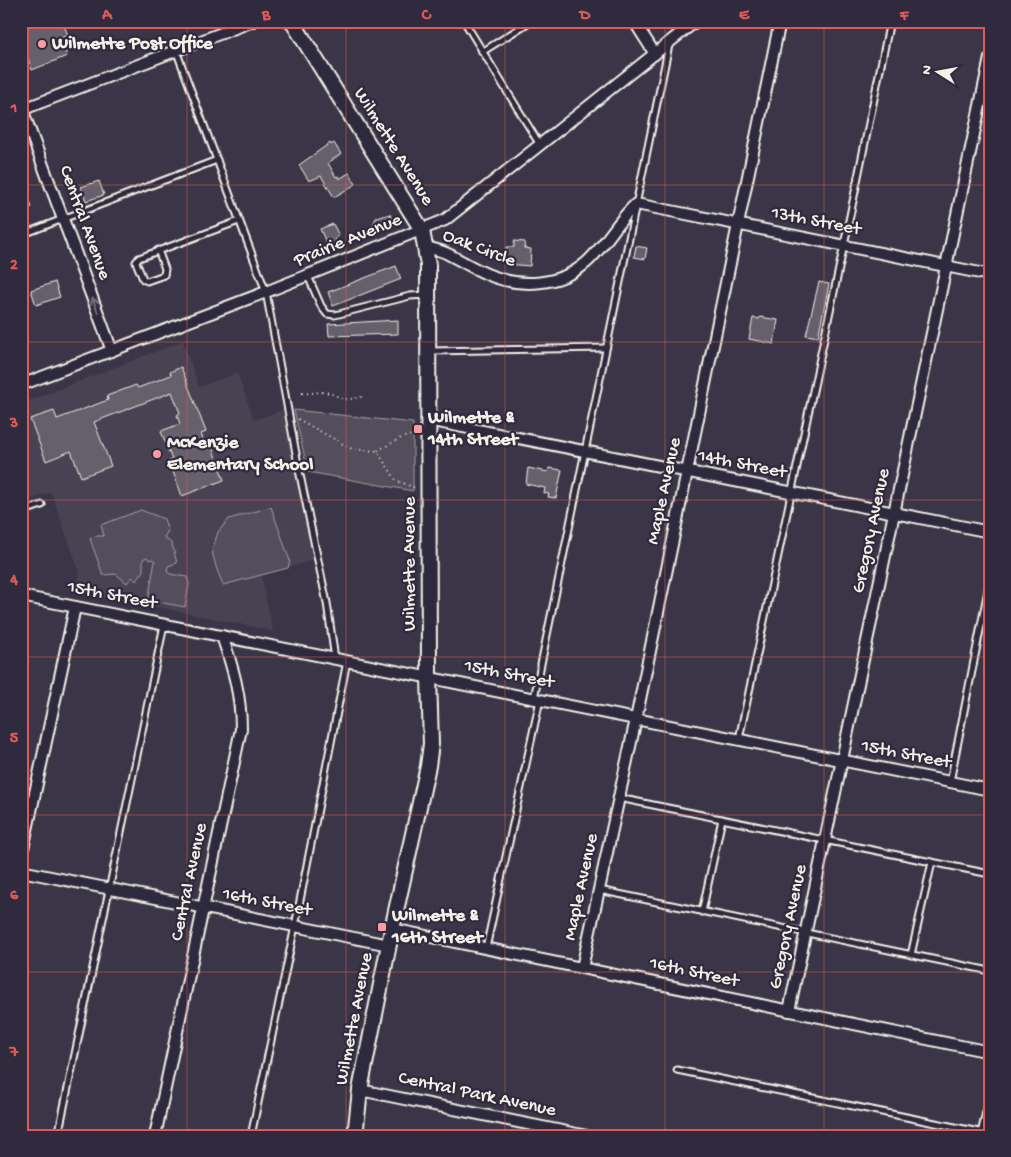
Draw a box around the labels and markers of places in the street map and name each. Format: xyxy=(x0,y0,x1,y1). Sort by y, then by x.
place label: Wilmette Post Office xyxy=(51,33,214,56)
marker: Wilmette Post Office xyxy=(36,38,48,50)
place label: Wilmette & 14th Street xyxy=(427,407,520,452)
marker: Wilmette & 14th Street xyxy=(412,423,424,435)
place label: McKenzie Elementary School xyxy=(167,432,313,477)
marker: McKenzie Elementary School xyxy=(151,448,163,460)
place label: Wilmette & 16th Street xyxy=(391,905,485,950)
marker: Wilmette & 16th Street xyxy=(376,921,388,933)

